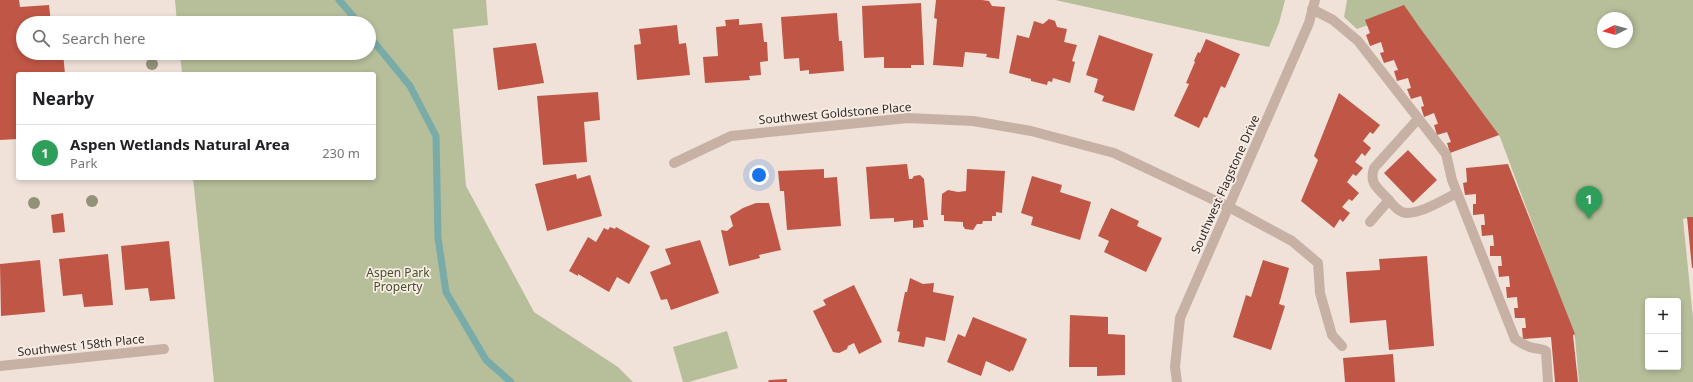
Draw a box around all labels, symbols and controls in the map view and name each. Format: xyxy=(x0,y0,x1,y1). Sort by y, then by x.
north arrow xyxy=(1597,12,1633,48)
search box xyxy=(16,16,376,60)
icon: search xyxy=(30,27,52,49)
text: Search here xyxy=(62,28,145,48)
text: Nearby xyxy=(32,87,94,110)
street label: Southwest Goldstone Place xyxy=(758,98,912,128)
street label: Southwest Flagstone Drive xyxy=(1187,112,1263,256)
text: Aspen Wetlands Natural Area xyxy=(70,134,290,154)
text: 1 xyxy=(41,144,49,162)
text: 230 m xyxy=(322,144,360,162)
text: Park xyxy=(70,154,97,172)
your location xyxy=(749,165,769,185)
pin: 1 xyxy=(1576,186,1602,219)
park label: Aspen Park Property xyxy=(366,264,430,295)
map controls xyxy=(1645,298,1681,370)
button: + xyxy=(1645,298,1681,334)
street label: Southwest 158th Place xyxy=(17,330,146,360)
button: − xyxy=(1645,334,1681,370)

